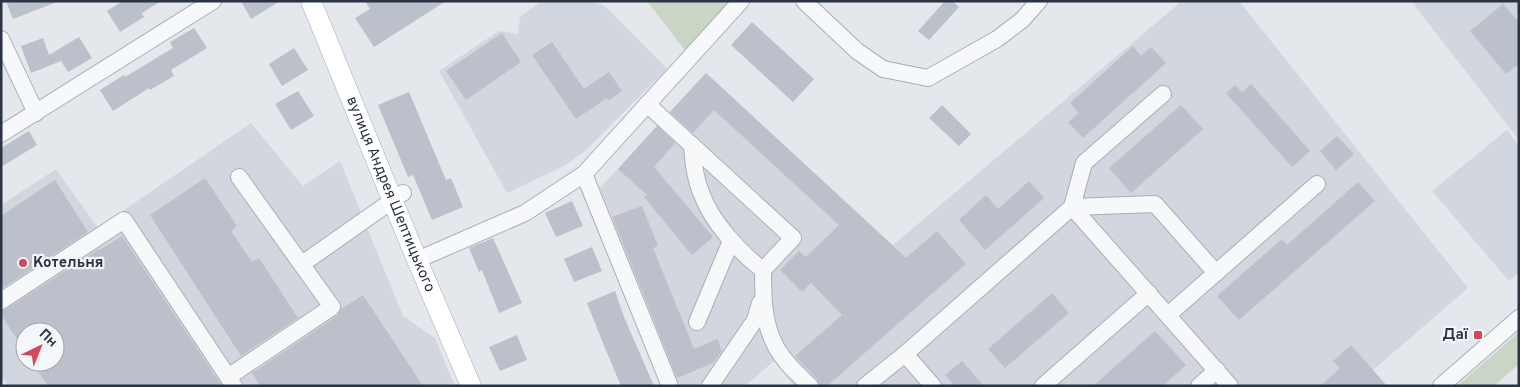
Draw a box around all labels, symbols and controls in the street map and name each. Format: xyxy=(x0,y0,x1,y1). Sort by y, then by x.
street label: вулиця Андрея Шептицького xyxy=(342,94,439,295)
place label: Котельня xyxy=(33,254,103,273)
marker: Котельня xyxy=(17,257,29,269)
north arrow xyxy=(15,322,65,372)
text: Пн xyxy=(35,326,61,351)
place label: Даї xyxy=(1443,326,1469,345)
marker: Даї xyxy=(1472,329,1484,341)

